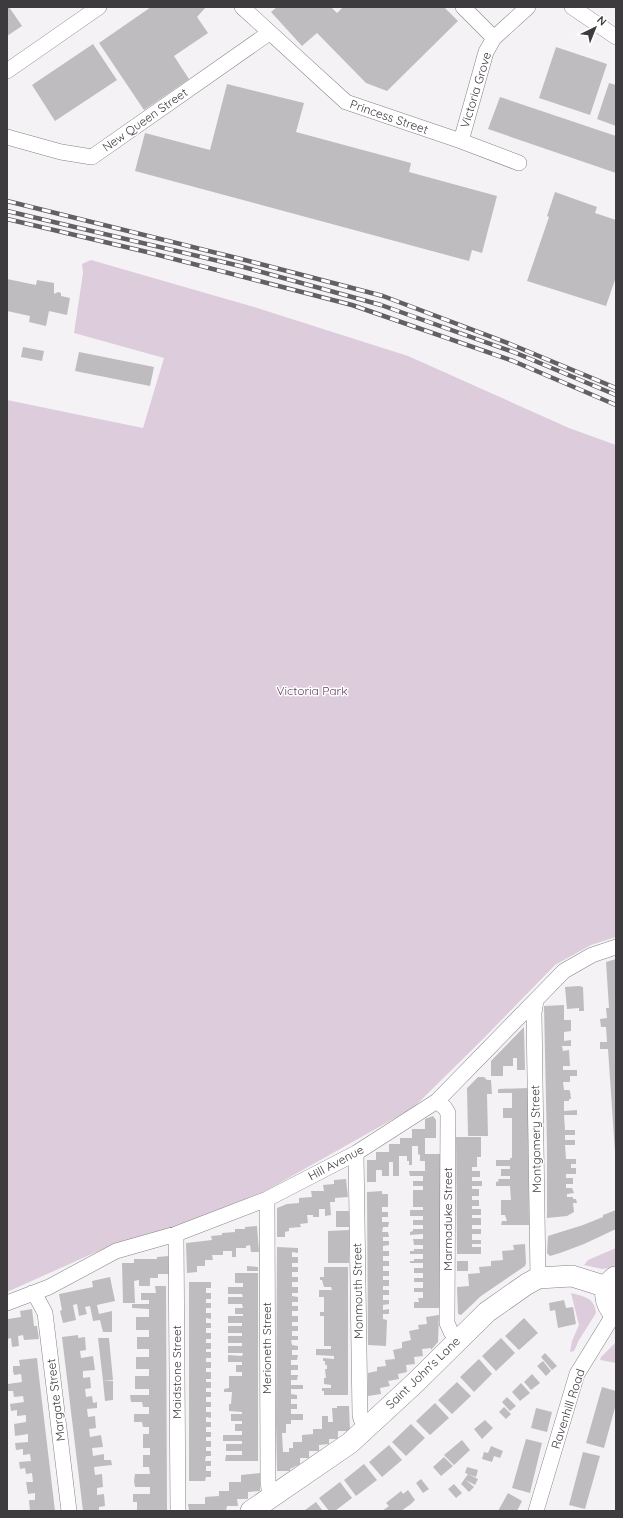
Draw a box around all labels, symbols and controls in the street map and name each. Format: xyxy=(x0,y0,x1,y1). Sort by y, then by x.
north arrow xyxy=(575,8,615,48)
text: N xyxy=(594,13,610,29)
street label: Victoria Grove xyxy=(457,50,494,130)
street label: New Queen Street xyxy=(99,85,190,155)
street label: Princess Street xyxy=(348,96,430,137)
park label: Victoria Park xyxy=(276,683,348,698)
street label: Montgomery Street xyxy=(527,1085,544,1193)
street label: Hill Avenue xyxy=(305,1142,366,1184)
street label: Marmaduke Street xyxy=(440,1167,455,1271)
street label: Monmouth Street xyxy=(349,1243,366,1339)
street label: Merioneth Street xyxy=(259,1302,274,1394)
street label: Maidstone Street xyxy=(169,1325,184,1419)
street label: Saint John's Lane xyxy=(382,1333,463,1412)
street label: Margate Street xyxy=(43,1358,68,1442)
street label: Ravenhill Road xyxy=(548,1367,588,1451)

